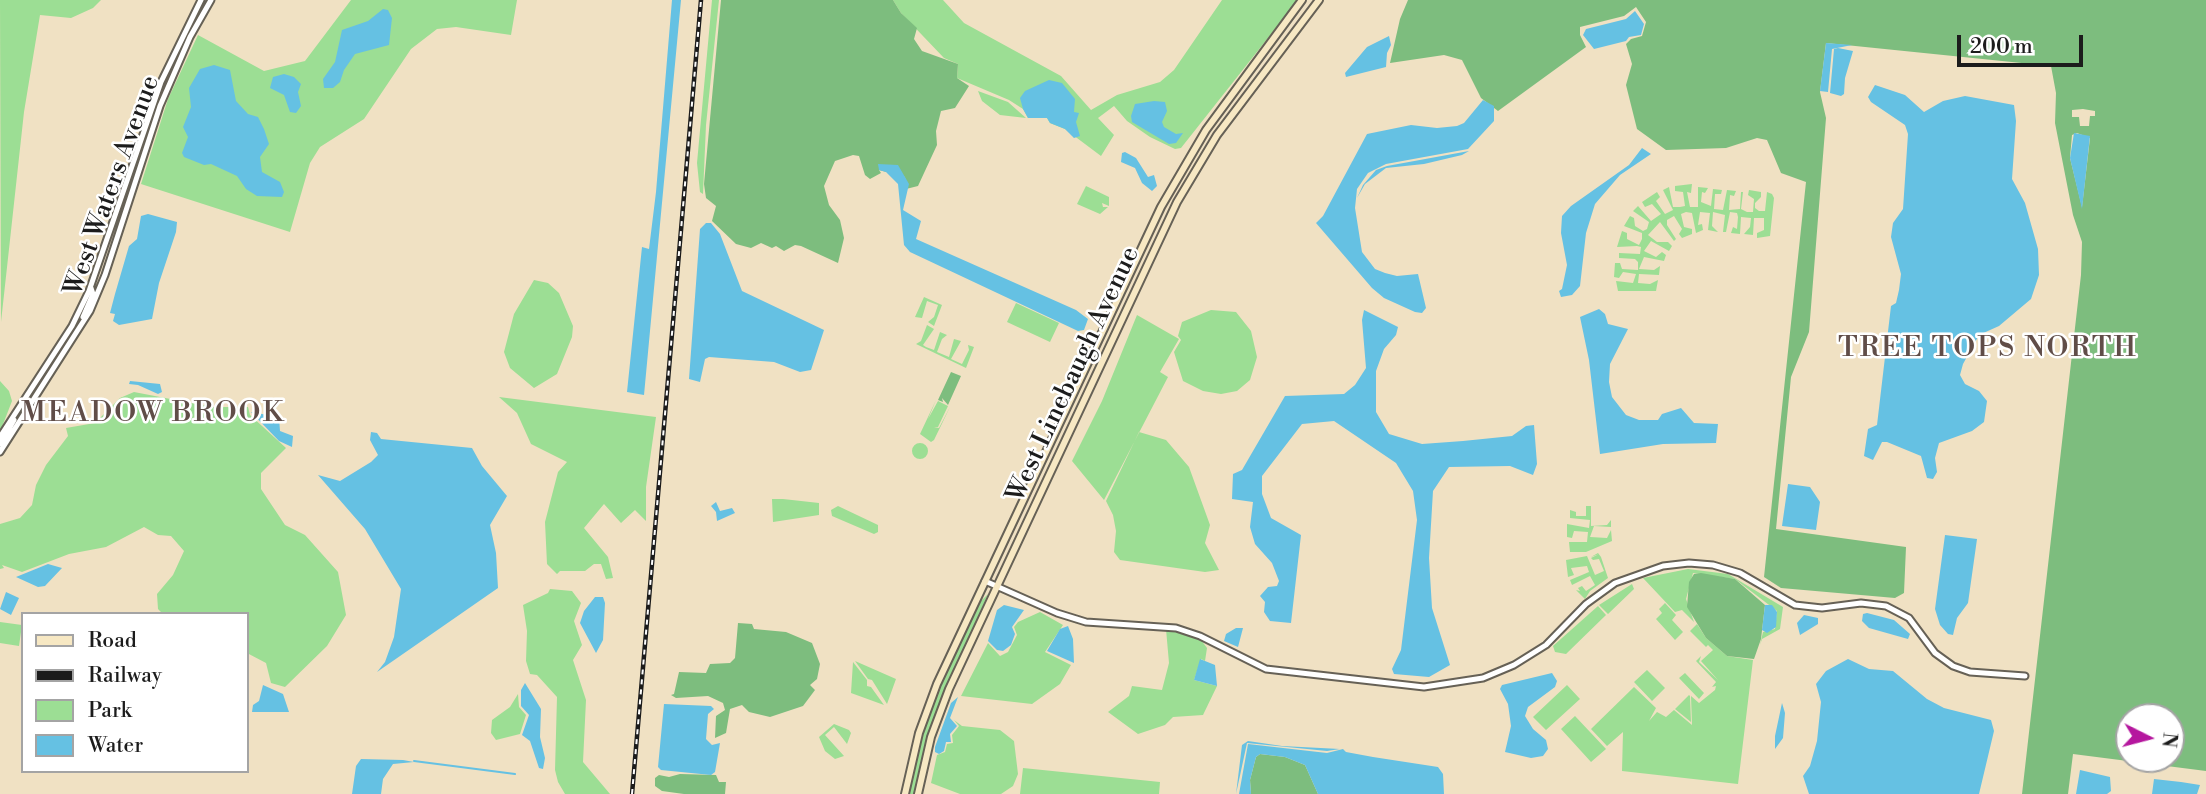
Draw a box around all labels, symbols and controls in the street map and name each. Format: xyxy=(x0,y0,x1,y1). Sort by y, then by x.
scale bar xyxy=(1961,21,2087,65)
text: 200 m xyxy=(1970,34,2033,60)
street label: West Waters Avenue xyxy=(59,72,167,300)
street label: West Linebaugh Avenue xyxy=(1001,242,1147,508)
district label: TREE TOPS NORTH xyxy=(1840,332,2136,366)
district label: MEADOW BROOK xyxy=(23,397,283,431)
legend xyxy=(21,612,248,773)
text: Road xyxy=(88,628,137,654)
text: Railway xyxy=(88,663,162,689)
text: Park xyxy=(88,698,132,724)
north arrow xyxy=(2115,703,2185,773)
text: N xyxy=(2156,731,2182,749)
text: Water xyxy=(88,733,143,759)

